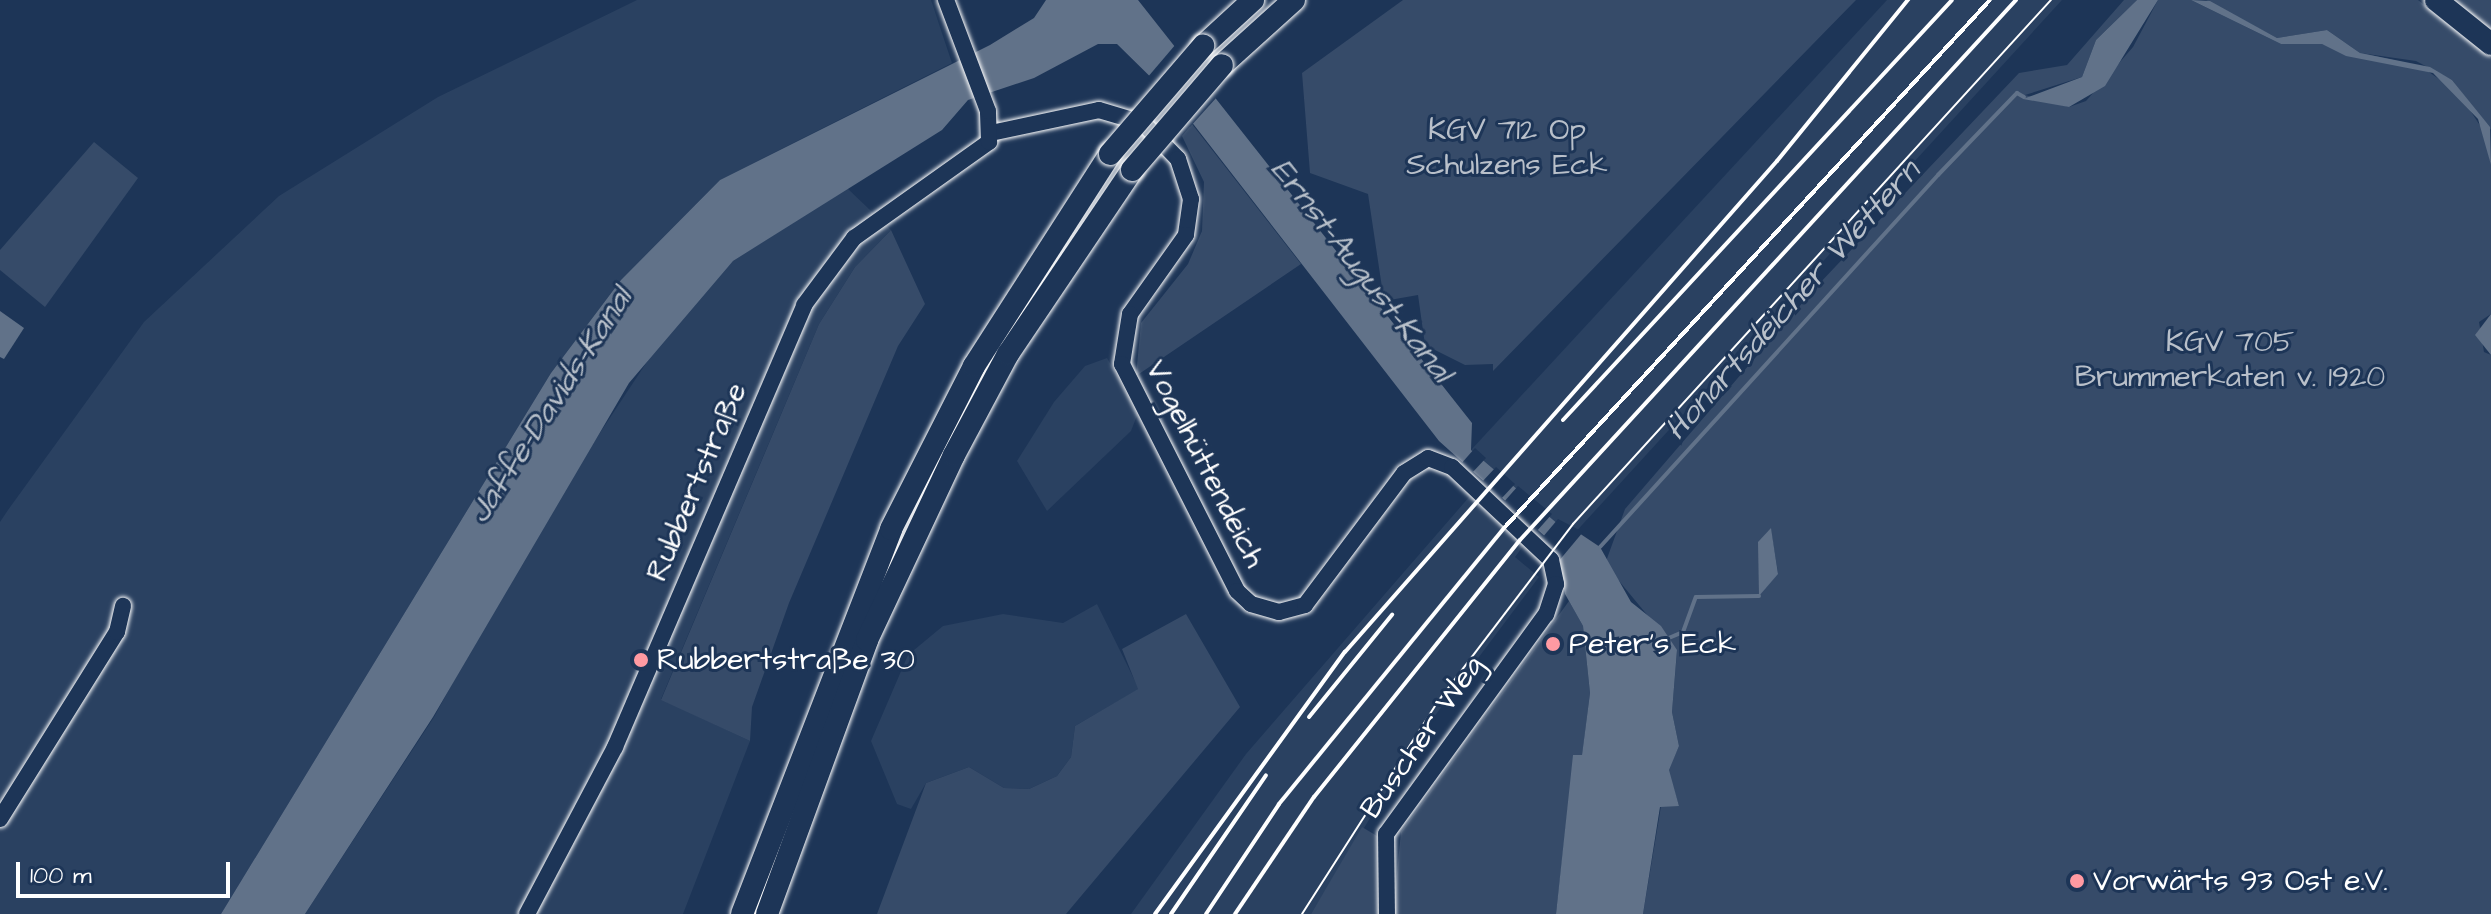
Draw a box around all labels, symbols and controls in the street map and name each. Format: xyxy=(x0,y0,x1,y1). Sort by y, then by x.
park label: KGV 712 Op Schulzens Eck xyxy=(1406,112,1608,182)
water label: Ernst-August-Kanal xyxy=(1262,152,1460,390)
water label: Honartsdeicher Wettern xyxy=(1657,153,1929,449)
water label: Jaffe-Davids-Kanal xyxy=(461,281,641,531)
park label: KGV 705 Brummerkaten v. 1920 xyxy=(2075,324,2385,394)
street label: Vogelhüttendeich xyxy=(1137,354,1273,574)
street label: Rubbertstraße xyxy=(639,377,755,587)
place label: Peter's Eck xyxy=(1569,626,1736,662)
marker: Peter's Eck xyxy=(1544,635,1562,653)
place label: Rubbertstraße 30 xyxy=(657,642,915,678)
street label: Buscher Weg xyxy=(1353,649,1491,825)
marker: Rubbertstraße 30 xyxy=(632,651,650,669)
scale bar xyxy=(20,846,234,896)
text: 100 m xyxy=(30,859,92,893)
place label: Vorwärts 93 Ost e.V. xyxy=(2093,863,2388,899)
marker: Vorwärts 93 Ost e.V. xyxy=(2068,872,2086,890)

